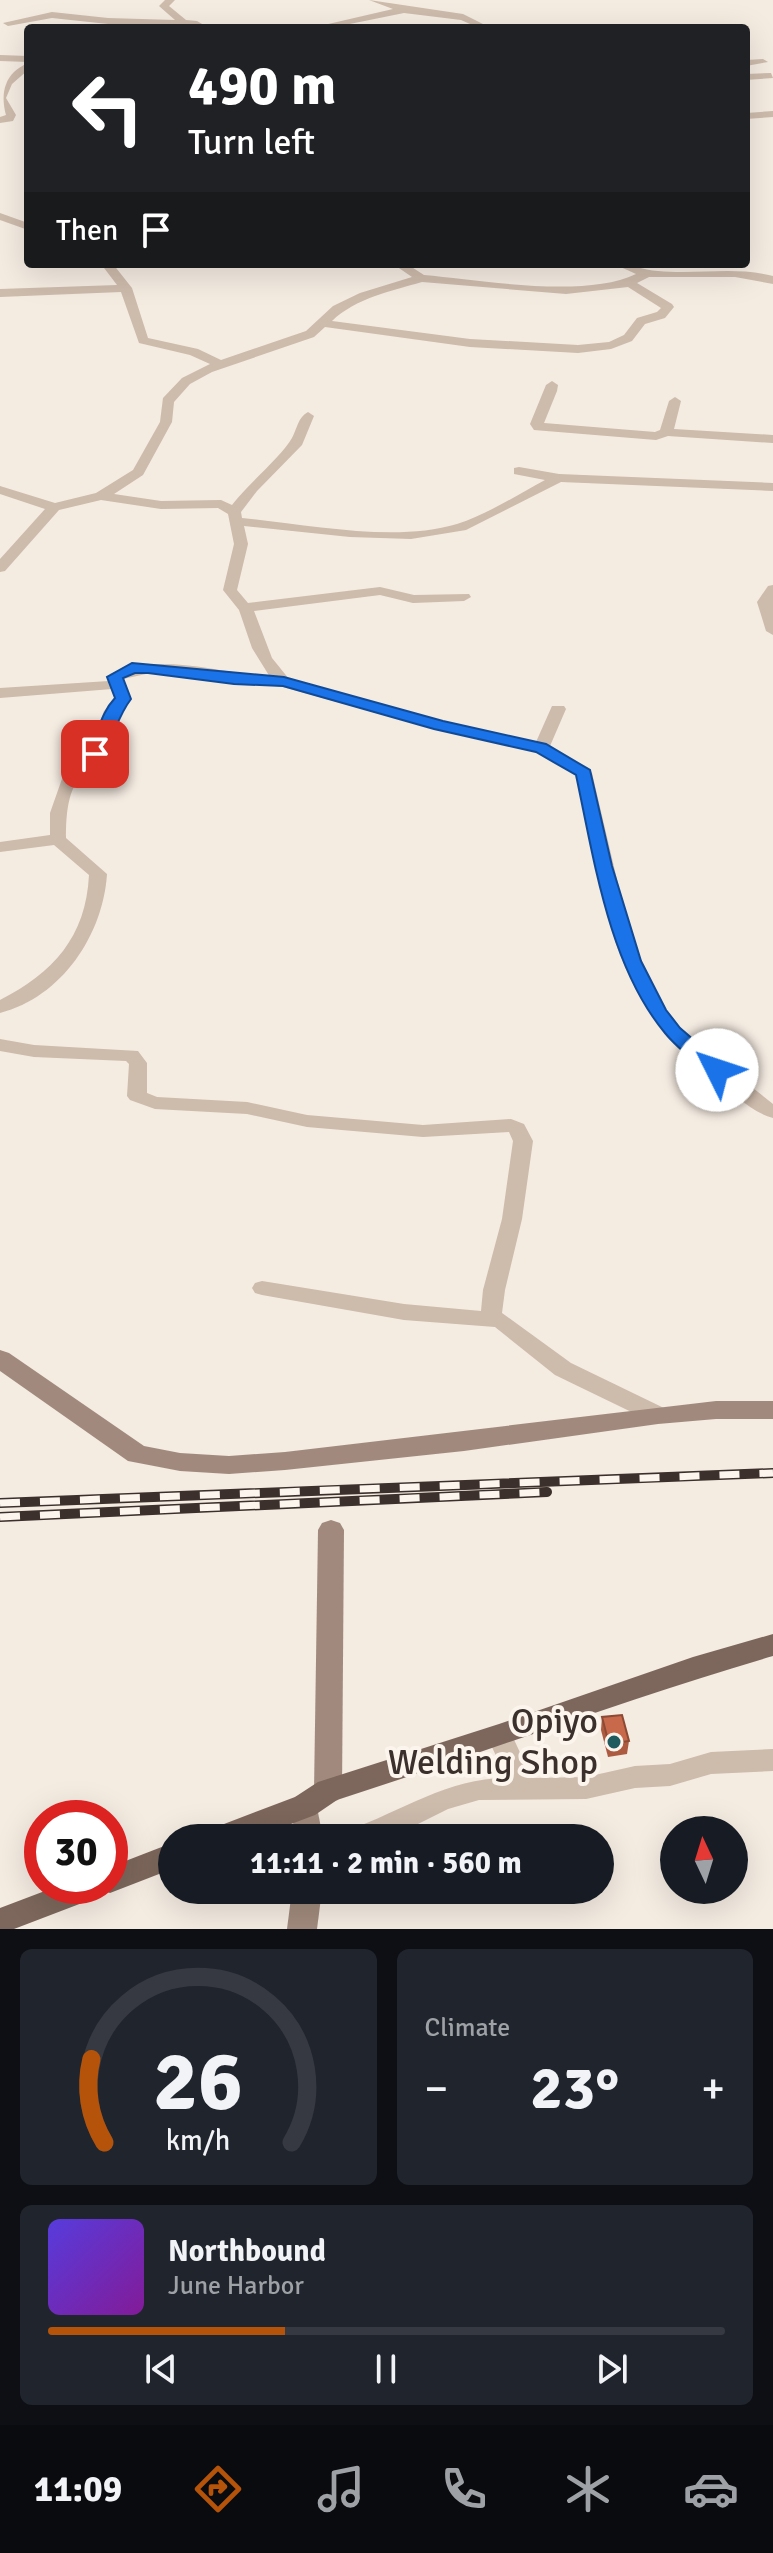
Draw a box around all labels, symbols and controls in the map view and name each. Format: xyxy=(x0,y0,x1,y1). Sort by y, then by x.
text: 490 m xyxy=(188,51,336,120)
icon: left xyxy=(56,56,160,160)
text: Turn left xyxy=(188,120,315,165)
icon: arrive xyxy=(134,208,178,252)
text: Then xyxy=(56,212,118,249)
pin xyxy=(61,720,129,788)
icon: arrive xyxy=(73,732,117,776)
position arrow xyxy=(675,1028,759,1112)
place label: Opiyo Welding Shop xyxy=(388,1699,598,1785)
marker: Opiyo Welding Shop xyxy=(605,1733,623,1751)
speed limit sign: 30 xyxy=(24,1800,128,1904)
north arrow xyxy=(660,1816,748,1904)
map controls xyxy=(660,1816,748,1904)
text: 11:11 · 2 min · 560 m xyxy=(250,1845,522,1882)
text: Climate xyxy=(425,2012,510,2044)
text: 26 xyxy=(153,2031,243,2133)
text: 23° xyxy=(530,2052,619,2126)
text: − xyxy=(425,2062,448,2116)
text: + xyxy=(701,2062,725,2116)
text: km/h xyxy=(166,2123,231,2158)
text: Northbound xyxy=(168,2233,326,2270)
text: June Harbor xyxy=(168,2270,304,2302)
icon: previous xyxy=(139,2347,183,2391)
icon: pause xyxy=(364,2347,408,2391)
icon: next xyxy=(590,2347,634,2391)
icon: directions xyxy=(190,2461,246,2517)
icon: music xyxy=(313,2461,369,2517)
icon: phone xyxy=(436,2461,492,2517)
icon: climate xyxy=(560,2461,616,2517)
icon: car xyxy=(683,2461,739,2517)
text: 11:09 xyxy=(34,2467,122,2512)

